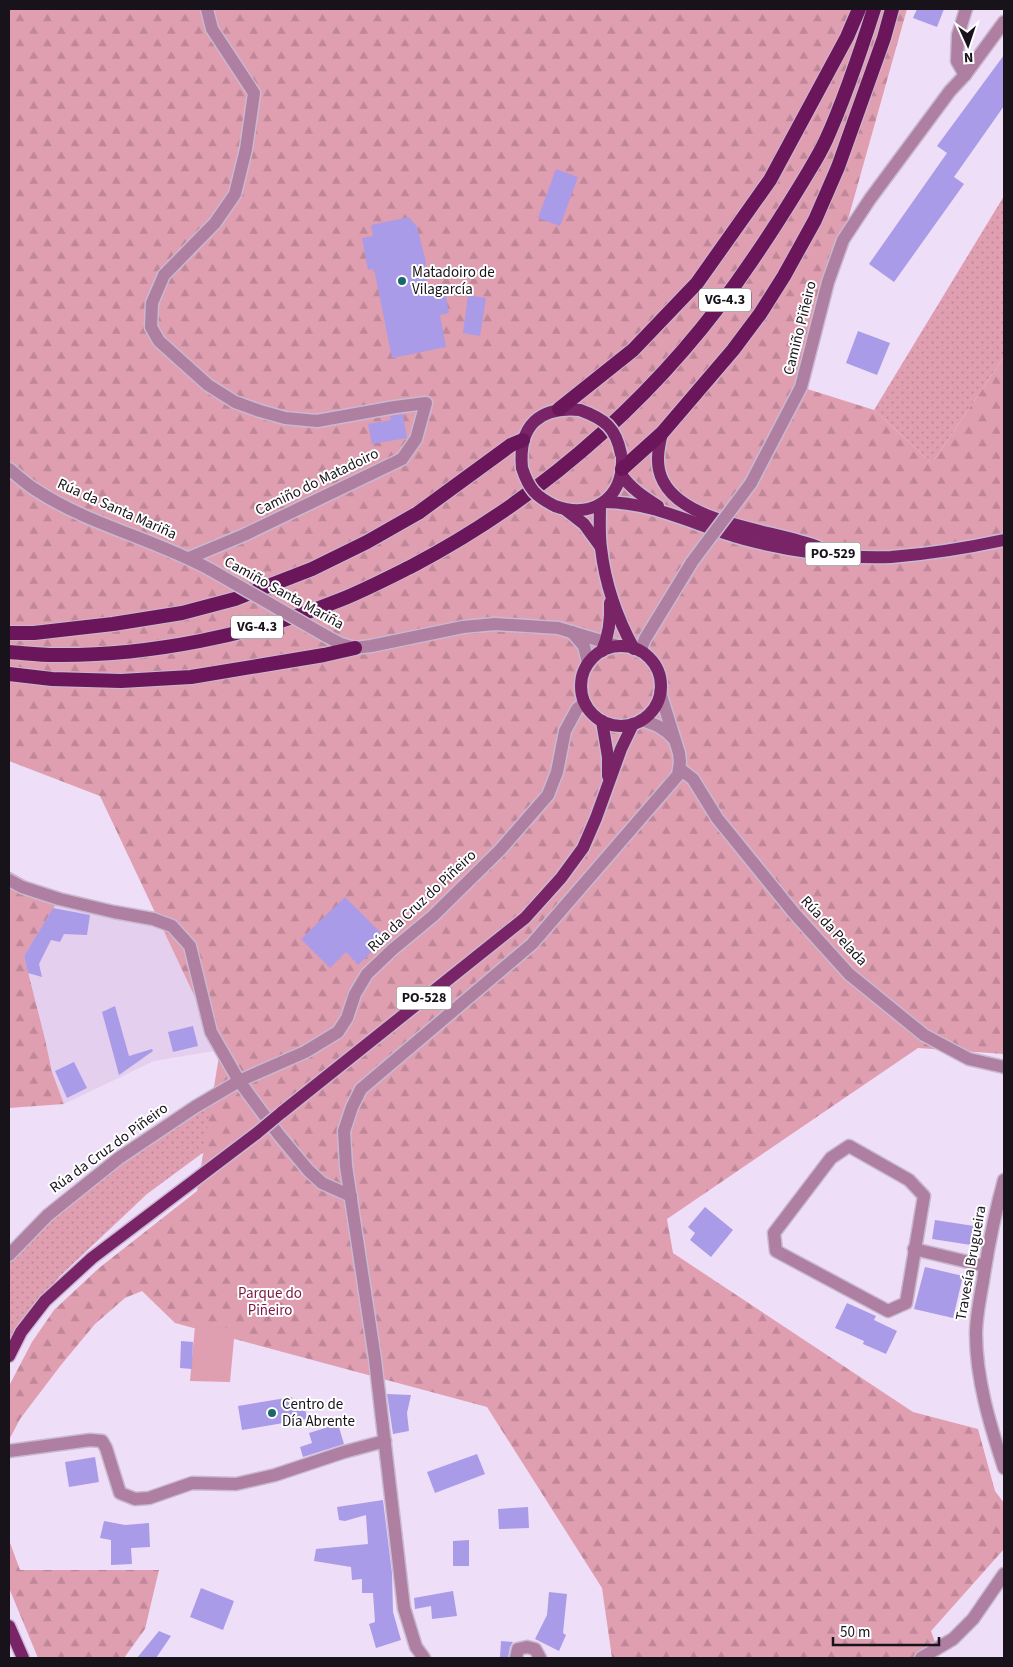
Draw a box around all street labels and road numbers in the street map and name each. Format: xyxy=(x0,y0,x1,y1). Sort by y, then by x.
street label: Camiño Piñeiro xyxy=(778,279,822,377)
road number: VG-4.3 xyxy=(699,288,751,312)
street label: Camiño do Matadoiro xyxy=(252,443,382,521)
street label: Rúa da Santa Mariña xyxy=(54,473,180,545)
road number: PO-529 xyxy=(806,542,860,566)
street label: Camiño Santa Mariña xyxy=(220,551,348,635)
road number: VG-4.3 xyxy=(231,616,283,638)
street label: Rúa da Cruz do Piñeiro xyxy=(363,845,481,957)
street label: Rúa da Pelada xyxy=(796,891,872,971)
road number: PO-528 xyxy=(396,986,452,1010)
street label: Rúa da Cruz do Piñeiro xyxy=(46,1098,172,1198)
street label: Travesía Brugueira xyxy=(951,1204,991,1322)

